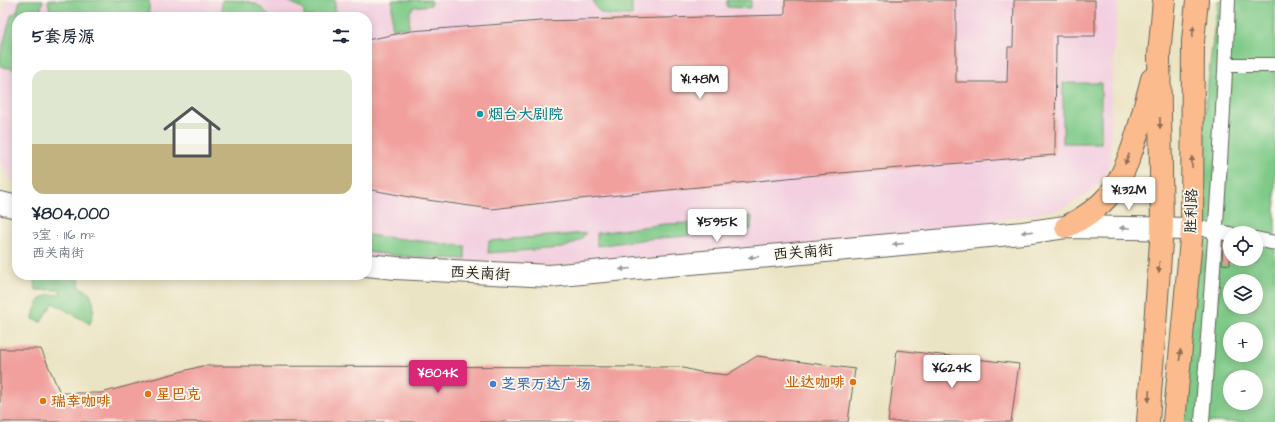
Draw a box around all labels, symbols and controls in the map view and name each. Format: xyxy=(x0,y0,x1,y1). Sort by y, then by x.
text: 5套房源 xyxy=(32,25,95,49)
icon: filters xyxy=(330,25,352,47)
one-way arrow xyxy=(1190,26,1197,38)
pin: ¥1.48M xyxy=(667,66,733,100)
text: ¥1.48M xyxy=(681,70,719,88)
icon: home xyxy=(156,96,228,168)
place label: 烟台大剧院 xyxy=(488,104,563,125)
marker: 烟台大剧院 xyxy=(475,109,485,119)
one-way arrow xyxy=(1157,117,1163,130)
one-way arrow xyxy=(1124,154,1130,166)
one-way arrow xyxy=(1189,155,1195,168)
pin: ¥1.32M xyxy=(1096,177,1162,211)
text: ¥1.32M xyxy=(1111,181,1147,199)
street label: 胜利路 xyxy=(1181,188,1202,234)
text: ¥804,000 xyxy=(32,202,110,226)
pin: ¥595K xyxy=(689,209,745,243)
text: ¥595K xyxy=(697,213,737,231)
one-way arrow xyxy=(1118,225,1131,231)
text: 3室 · 116 m² xyxy=(32,226,96,244)
map controls xyxy=(1223,226,1263,410)
button: locate xyxy=(1223,226,1263,266)
one-way arrow xyxy=(1021,229,1033,235)
street label: 西关南街 xyxy=(772,239,834,266)
one-way arrow xyxy=(892,241,904,247)
text: 西关南街 xyxy=(32,244,84,262)
one-way arrow xyxy=(748,254,760,260)
street label: 西关南街 xyxy=(449,261,510,286)
one-way arrow xyxy=(1156,261,1163,273)
one-way arrow xyxy=(619,266,631,273)
button: layers xyxy=(1223,274,1263,314)
button: + xyxy=(1223,322,1263,362)
one-way arrow xyxy=(1177,349,1184,361)
pin: ¥624K xyxy=(924,355,980,389)
text: ¥624K xyxy=(932,359,972,377)
pin: ¥804K xyxy=(410,360,466,394)
text: ¥804K xyxy=(418,364,458,382)
button: − xyxy=(1223,370,1263,410)
place label: 业达咖啡 xyxy=(785,372,845,393)
place label: 芝罘万达广场 xyxy=(501,374,591,395)
marker: 业达咖啡 xyxy=(848,377,858,387)
marker: 芝罘万达广场 xyxy=(488,379,498,389)
place label: 星巴克 xyxy=(156,384,201,405)
marker: 星巴克 xyxy=(143,389,153,399)
one-way arrow xyxy=(1146,390,1153,402)
place label: 瑞幸咖啡 xyxy=(51,391,111,412)
marker: 瑞幸咖啡 xyxy=(38,396,48,406)

